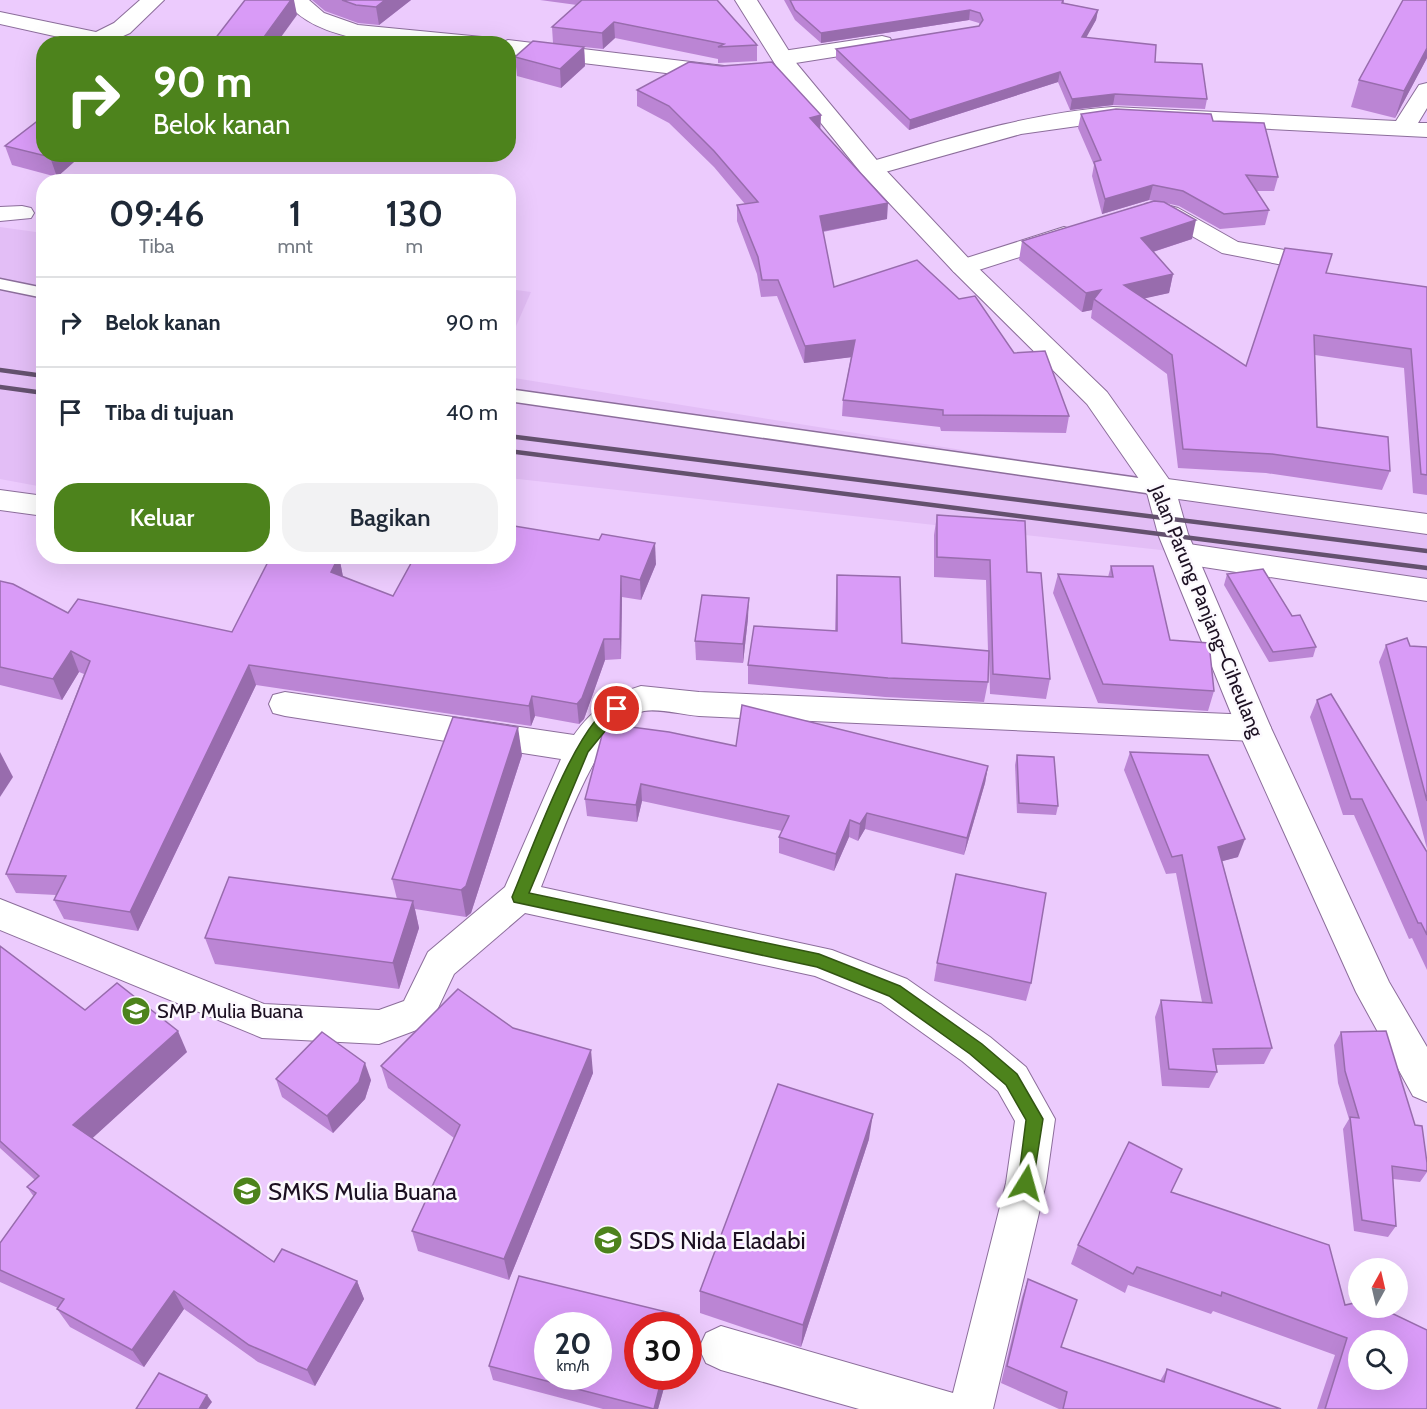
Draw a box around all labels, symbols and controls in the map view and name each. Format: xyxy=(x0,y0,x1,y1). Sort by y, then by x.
text: 90 m xyxy=(153,56,252,108)
icon: right xyxy=(54,60,132,138)
text: Belok kanan xyxy=(153,108,290,141)
text: 09:46 xyxy=(109,191,204,235)
text: 1 xyxy=(289,191,301,235)
text: 130 xyxy=(386,191,443,235)
text: Tiba xyxy=(139,234,174,258)
text: mnt xyxy=(277,234,313,258)
text: m xyxy=(406,234,423,258)
icon: right xyxy=(54,306,87,339)
text: Belok kanan xyxy=(105,309,221,336)
text: 90 m xyxy=(446,309,498,336)
icon: arrive xyxy=(54,396,87,429)
text: Tiba di tujuan xyxy=(105,399,234,426)
text: 40 m xyxy=(446,399,498,426)
street label: Jalan Parung Panjang–Ciheulang xyxy=(1145,481,1269,741)
button: Keluar xyxy=(54,483,270,552)
button: Bagikan xyxy=(282,483,498,552)
pin xyxy=(591,683,642,734)
icon: arrive xyxy=(600,692,633,725)
school or university icon: SMP Mulia Buana xyxy=(120,995,152,1027)
place label: SMP Mulia Buana xyxy=(157,999,303,1023)
position arrow xyxy=(994,1151,1058,1215)
school or university icon: SMKS Mulia Buana xyxy=(231,1175,263,1207)
place label: SMKS Mulia Buana xyxy=(268,1177,457,1206)
school or university icon: SDS Nida Eladabi xyxy=(592,1224,624,1256)
place label: SDS Nida Eladabi xyxy=(629,1226,806,1255)
north arrow xyxy=(1348,1258,1408,1318)
map controls xyxy=(1348,1258,1408,1390)
speed limit sign: 30 xyxy=(624,1312,702,1390)
text: 20 xyxy=(554,1325,592,1362)
button: search xyxy=(1348,1330,1408,1390)
text: km/h xyxy=(557,1357,589,1375)

